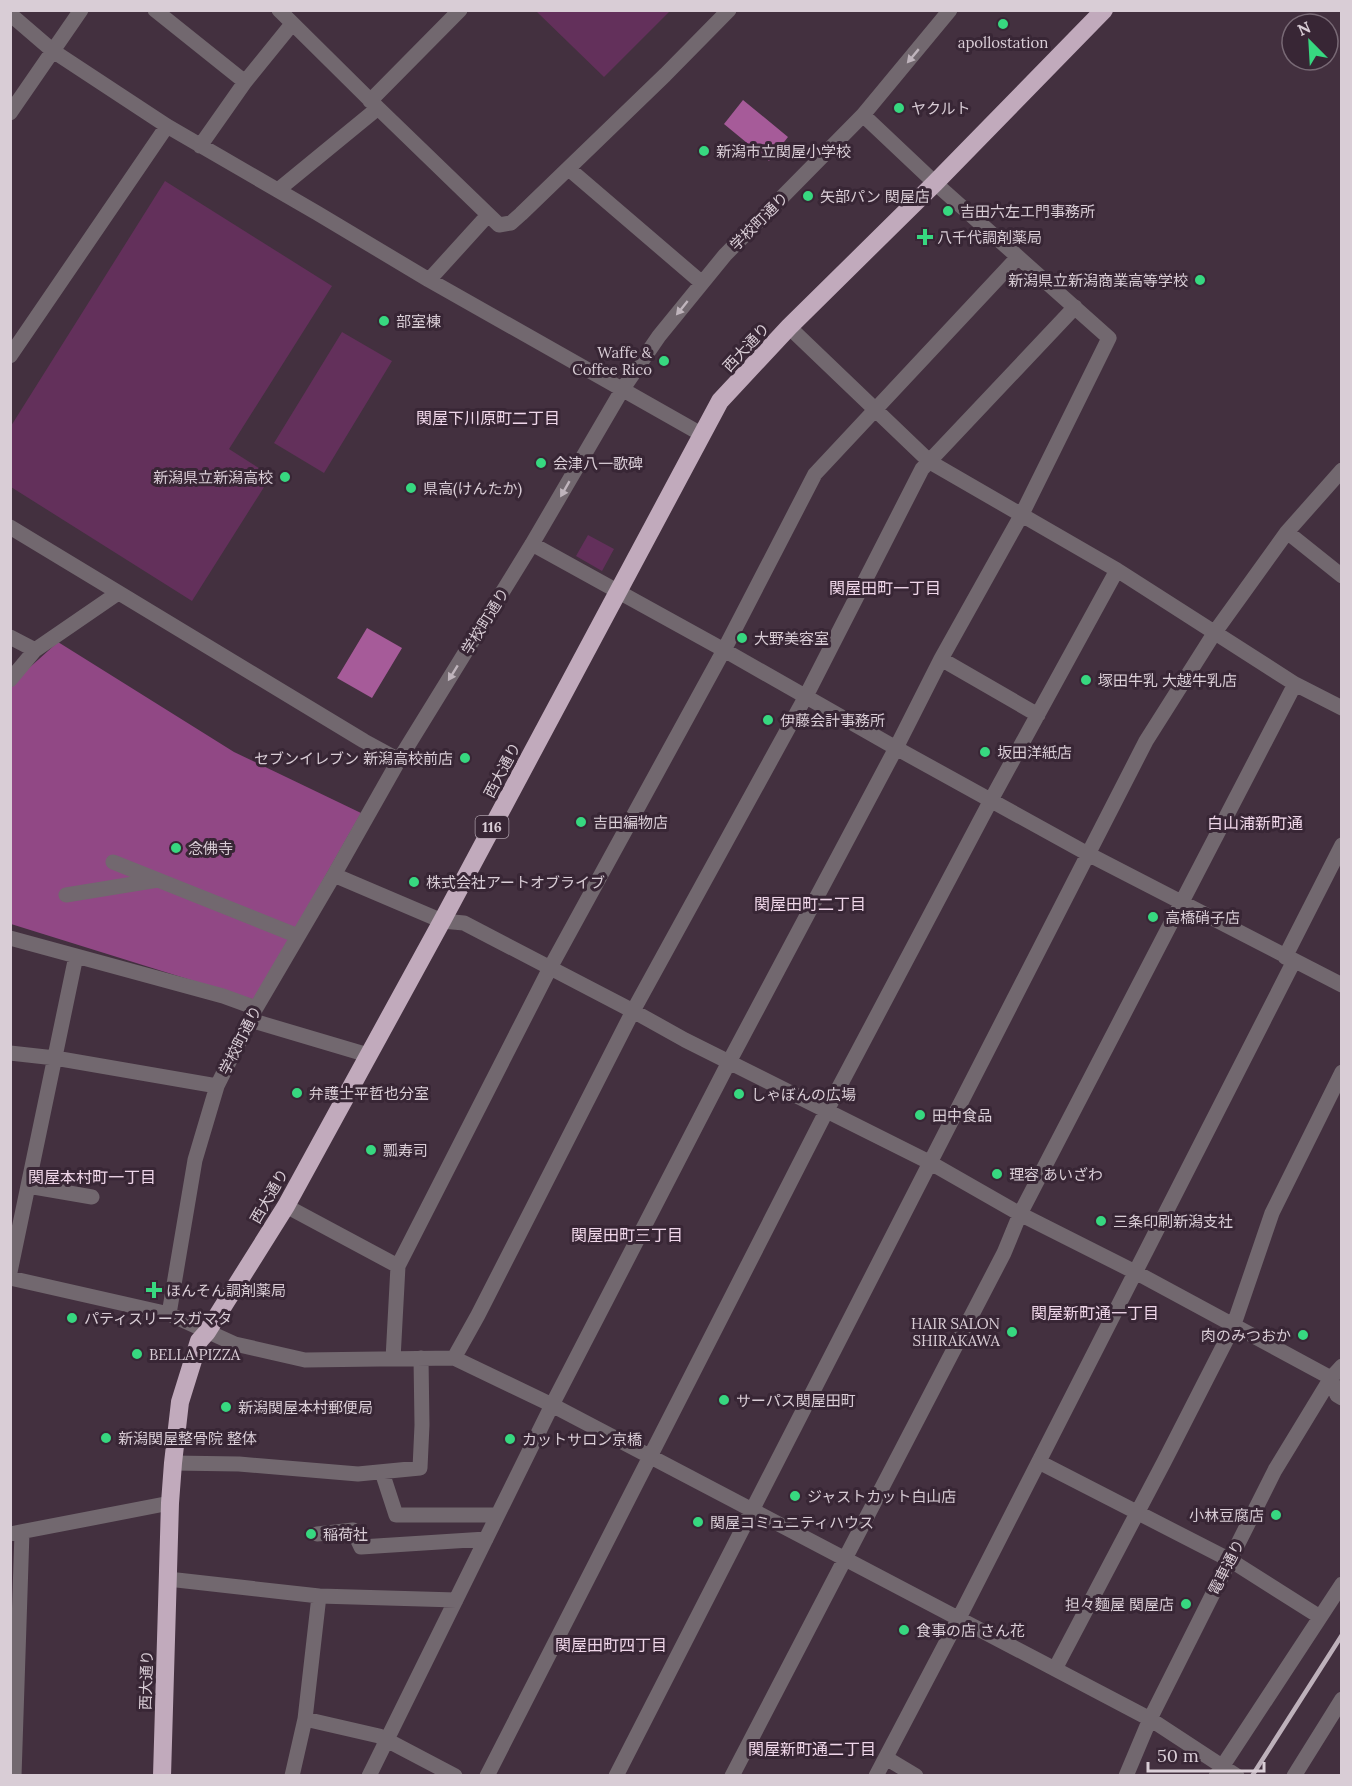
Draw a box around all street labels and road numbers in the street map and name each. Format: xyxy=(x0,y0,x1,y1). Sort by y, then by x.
street label: 学校町通り xyxy=(726,188,792,254)
street label: 西大通り xyxy=(719,319,773,375)
street label: 学校町通り xyxy=(457,584,513,658)
street label: 西大通り xyxy=(480,739,524,801)
road number: 116 xyxy=(476,816,508,838)
street label: 学校町通り xyxy=(215,1002,265,1078)
street label: 西大通り xyxy=(246,1165,292,1227)
street label: 電車通り xyxy=(1204,1536,1248,1598)
street label: 西大通り xyxy=(135,1650,157,1710)

